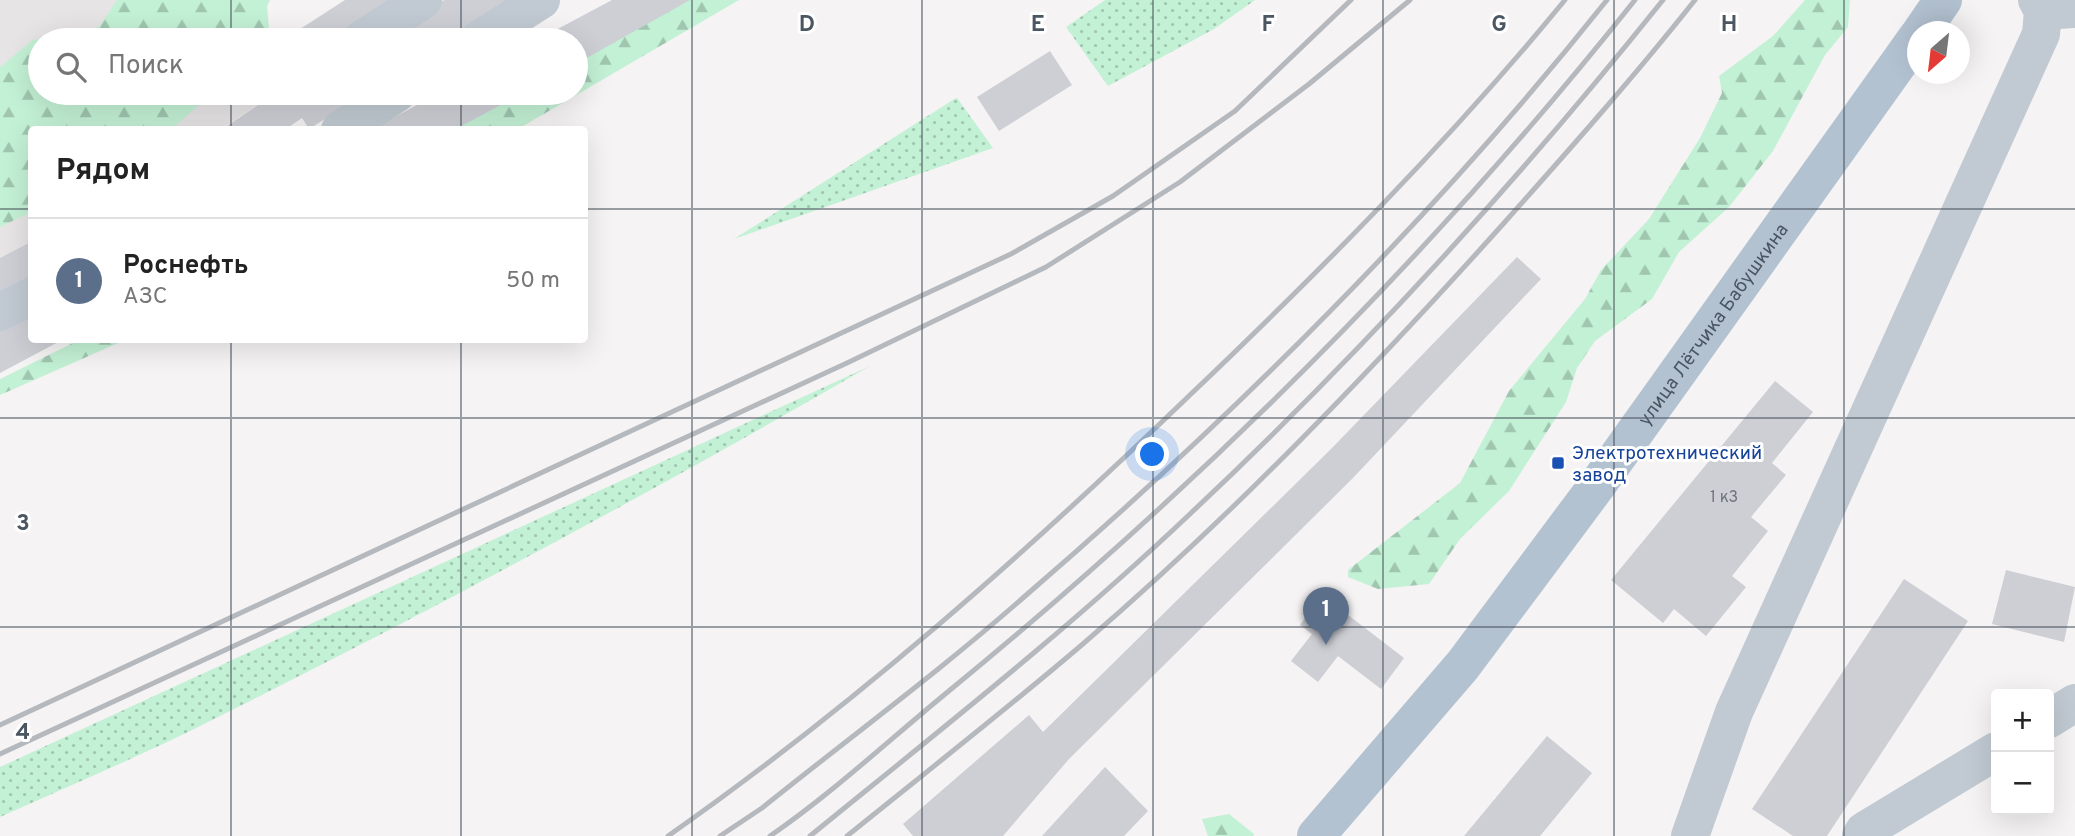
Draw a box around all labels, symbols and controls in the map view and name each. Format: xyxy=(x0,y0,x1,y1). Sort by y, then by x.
text: D xyxy=(799,11,815,40)
text: E xyxy=(1031,11,1045,40)
text: F xyxy=(1261,11,1275,40)
text: G xyxy=(1491,11,1507,40)
text: H xyxy=(1721,11,1737,40)
north arrow xyxy=(1907,21,1970,84)
search box xyxy=(28,28,588,105)
icon: search xyxy=(52,48,90,86)
text: Поиск xyxy=(108,50,184,83)
text: Рядом xyxy=(56,153,150,190)
street label: улица Лётчика Бабушкина xyxy=(1633,219,1794,431)
text: Роснефть xyxy=(123,250,248,283)
text: 1 xyxy=(74,267,84,296)
text: 50 m xyxy=(506,267,560,296)
text: АЗС xyxy=(123,283,168,312)
your location xyxy=(1135,437,1169,471)
place label: Электротехнический завод xyxy=(1572,442,1762,488)
marker: Электротехнический завод xyxy=(1550,455,1566,471)
house number: 1 к3 xyxy=(1710,488,1738,508)
text: 3 xyxy=(16,510,30,539)
pin: 1 xyxy=(1303,587,1349,645)
map controls xyxy=(1991,689,2054,815)
button: + xyxy=(1991,689,2054,752)
text: 4 xyxy=(16,719,30,748)
button: − xyxy=(1991,752,2054,815)

